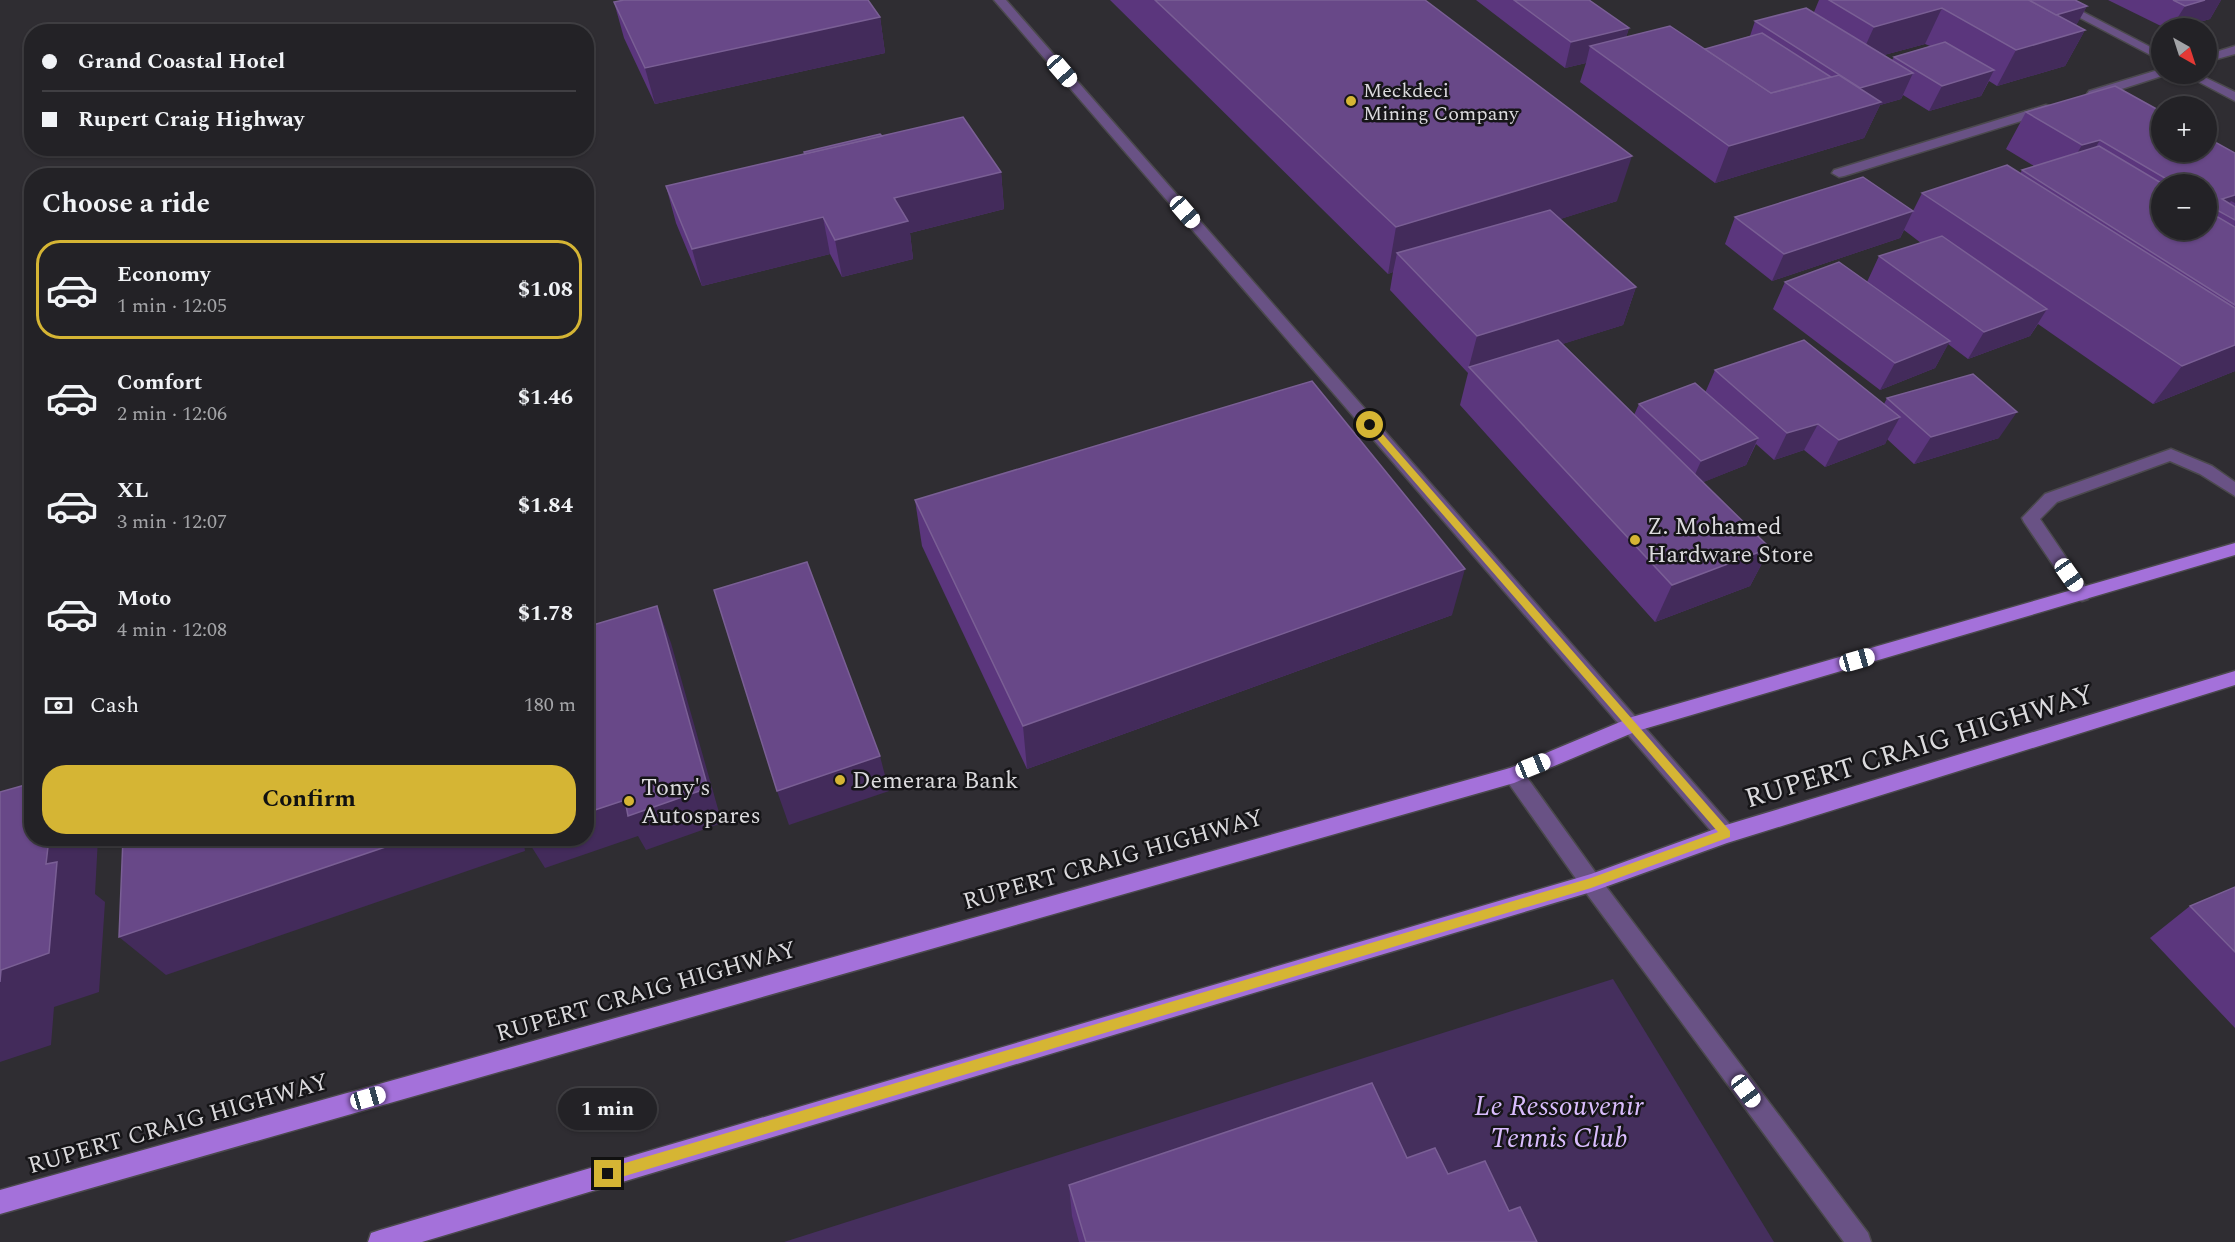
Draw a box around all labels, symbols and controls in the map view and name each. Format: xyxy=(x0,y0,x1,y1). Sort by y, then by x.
north arrow xyxy=(2151,18,2217,84)
map controls xyxy=(2151,18,2217,240)
text: Grand Coastal Hotel xyxy=(78,45,285,78)
car xyxy=(1043,52,1081,90)
place label: Meckdeci Mining Company xyxy=(1363,76,1520,129)
marker: Meckdeci Mining Company xyxy=(1344,94,1358,108)
button: + xyxy=(2151,96,2217,162)
text: Rupert Craig Highway xyxy=(78,103,304,136)
button: − xyxy=(2151,174,2217,240)
text: Choose a ride xyxy=(42,183,210,225)
car xyxy=(1166,193,1204,231)
text: Economy xyxy=(117,258,210,291)
icon: car xyxy=(45,263,99,317)
text: $1.08 xyxy=(518,273,573,306)
text: 1 min · 12:05 xyxy=(117,291,227,321)
text: Comfort xyxy=(117,366,202,399)
icon: car xyxy=(45,371,99,425)
text: $1.46 xyxy=(518,381,573,414)
text: 2 min · 12:06 xyxy=(117,399,227,429)
route start xyxy=(1356,411,1383,438)
text: XL xyxy=(117,474,148,507)
icon: car xyxy=(45,479,99,533)
text: $1.84 xyxy=(518,489,573,522)
text: 3 min · 12:07 xyxy=(117,507,227,537)
place label: Z. Mohamed Hardware Store xyxy=(1647,509,1814,573)
marker: Z. Mohamed Hardware Store xyxy=(1628,533,1642,547)
car xyxy=(2051,555,2087,595)
text: Moto xyxy=(117,582,171,615)
icon: car xyxy=(45,587,99,641)
text: $1.78 xyxy=(518,597,573,630)
text: 4 min · 12:08 xyxy=(117,615,227,645)
car xyxy=(1837,646,1877,674)
street label: RUPERT CRAIG HIGHWAY xyxy=(1740,673,2099,820)
icon: cash xyxy=(42,689,75,722)
text: Cash xyxy=(90,689,139,722)
text: 180 m xyxy=(524,690,576,720)
car xyxy=(1513,751,1553,781)
place label: Demerara Bank xyxy=(852,763,1018,799)
button: Confirm xyxy=(42,765,576,834)
place label: Tony's Autospares xyxy=(641,770,761,834)
marker: Demerara Bank xyxy=(833,773,847,787)
marker: Tony's Autospares xyxy=(622,794,636,808)
street label: RUPERT CRAIG HIGHWAY xyxy=(959,800,1268,920)
street label: RUPERT CRAIG HIGHWAY xyxy=(492,932,801,1052)
street label: RUPERT CRAIG HIGHWAY xyxy=(24,1064,333,1184)
car xyxy=(1728,1071,1764,1111)
car xyxy=(348,1084,388,1112)
park label: Le Ressouvenir Tennis Club xyxy=(1474,1085,1644,1160)
callout: 1 min xyxy=(558,1087,658,1129)
text: 1 min xyxy=(581,1094,634,1124)
route end xyxy=(594,1160,621,1187)

